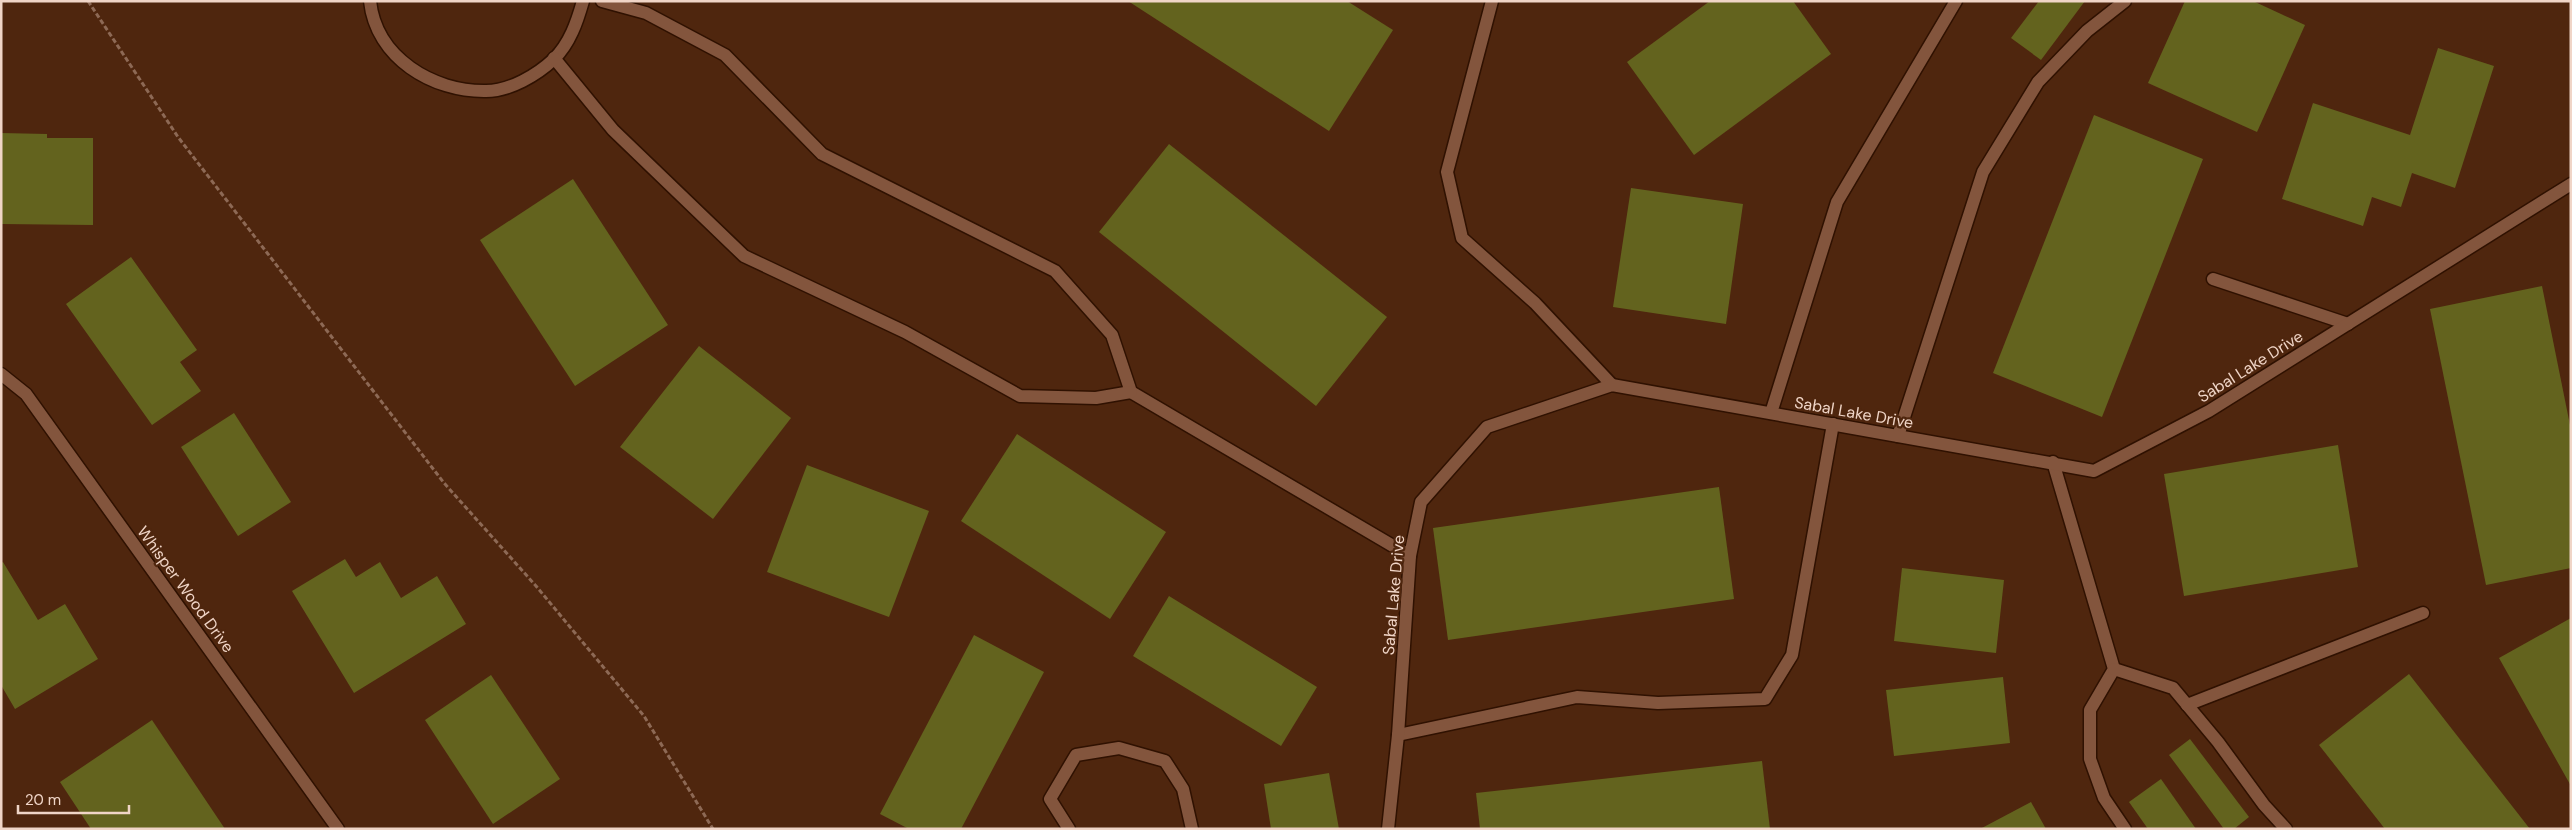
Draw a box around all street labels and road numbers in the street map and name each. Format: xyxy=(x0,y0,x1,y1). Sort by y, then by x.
street label: Sabal Lake Drive xyxy=(2194,326,2307,407)
street label: Sabal Lake Drive xyxy=(1793,392,1915,433)
street label: Whisper Wood Drive xyxy=(133,522,239,657)
street label: Sabal Lake Drive xyxy=(1378,534,1409,656)

